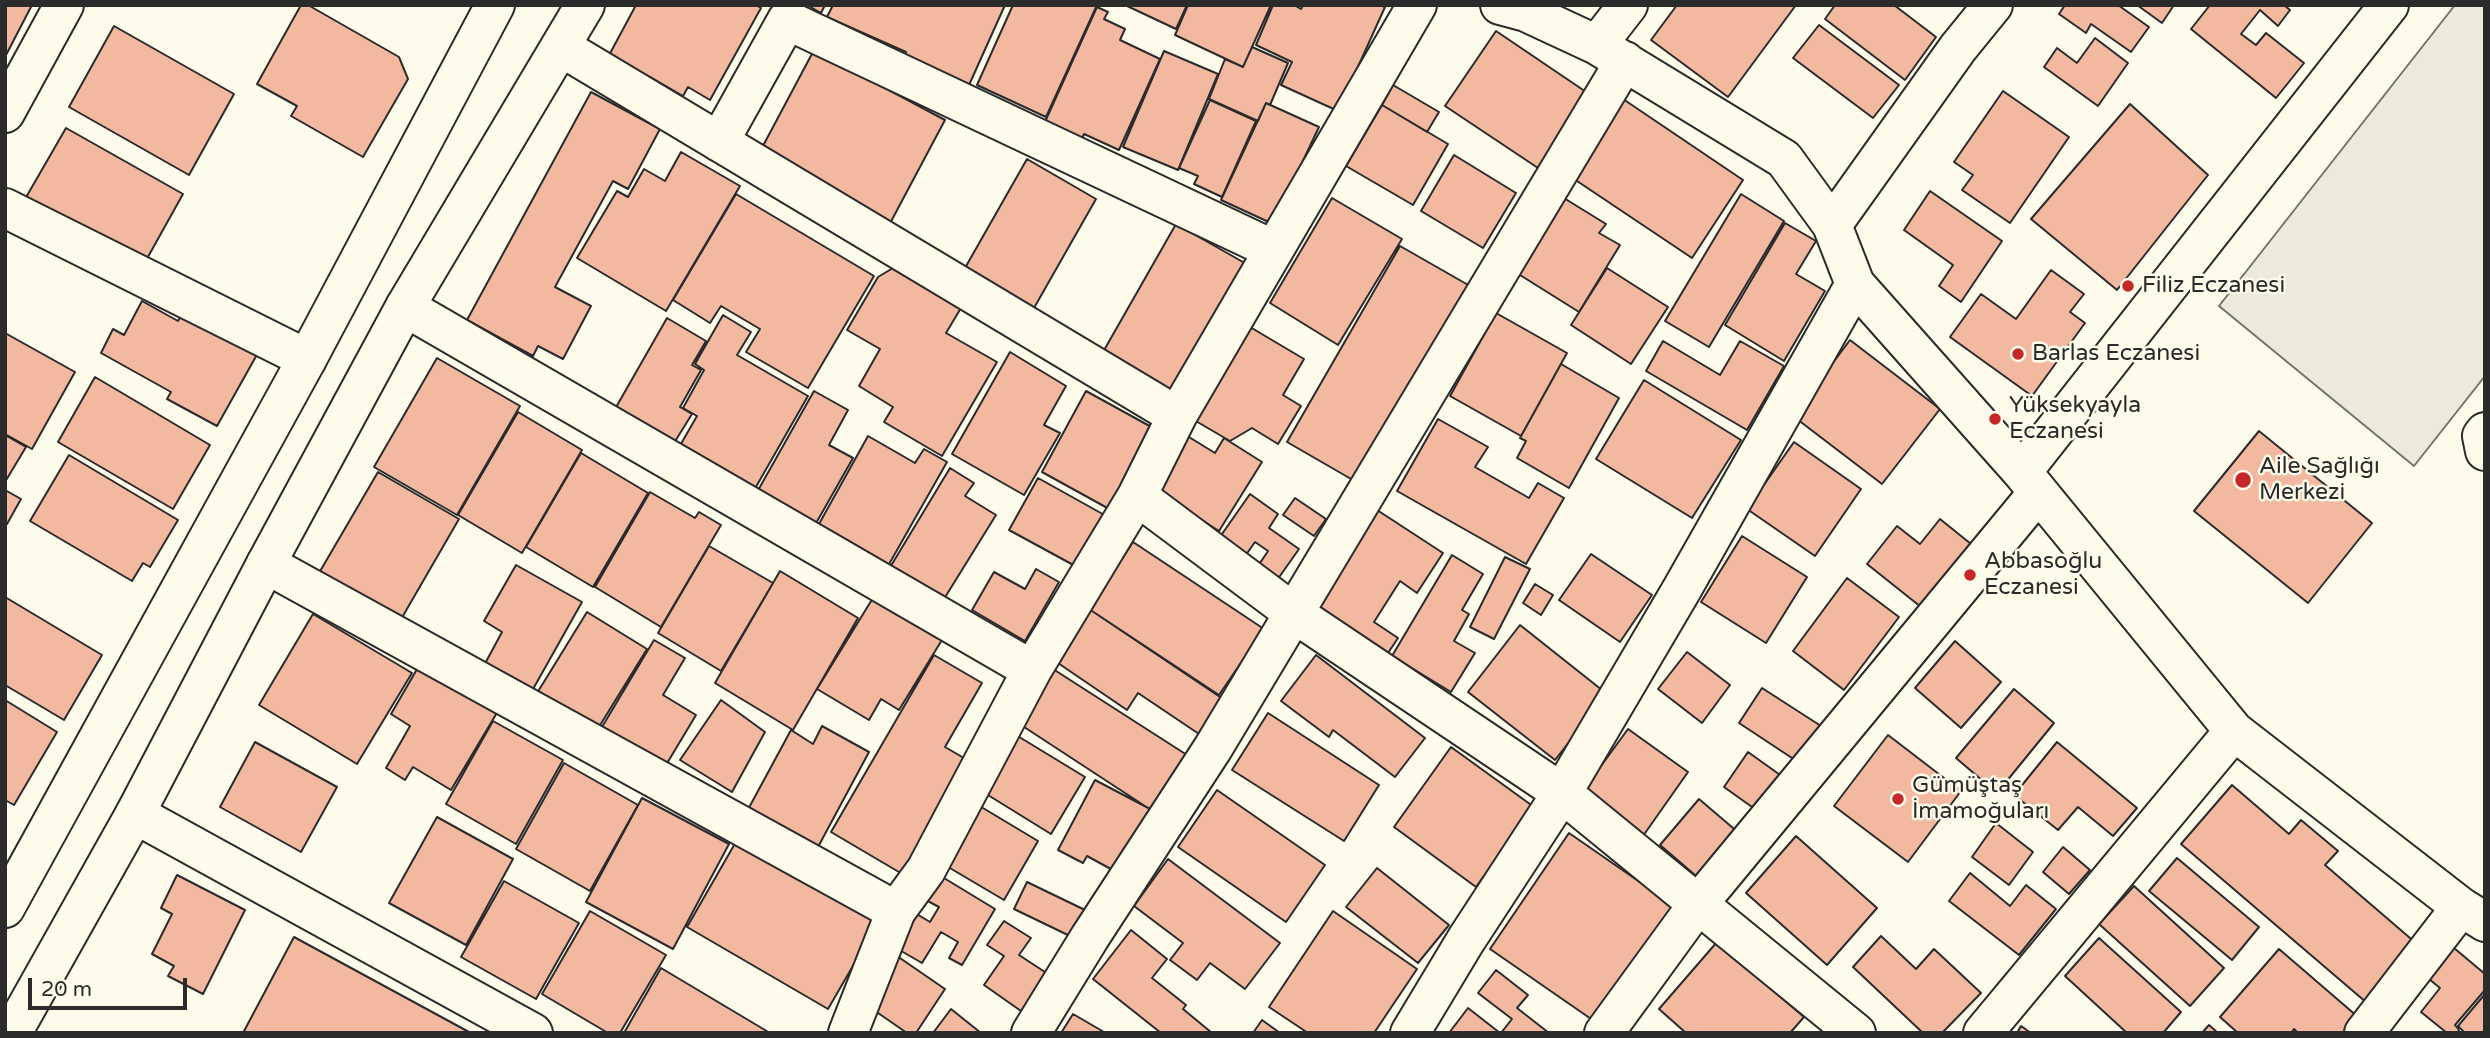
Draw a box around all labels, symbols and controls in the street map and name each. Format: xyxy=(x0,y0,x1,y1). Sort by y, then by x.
place label: Filiz Eczanesi xyxy=(2142,272,2285,300)
marker: Filiz Eczanesi xyxy=(2120,278,2136,294)
place label: Barlas Eczanesi xyxy=(2032,340,2200,368)
marker: Barlas Eczanesi xyxy=(2010,346,2026,362)
place label: Yüksekyayla Eczanesi xyxy=(2009,392,2141,446)
marker: Yüksekyayla Eczanesi xyxy=(1987,411,2003,427)
place label: Aile Sağlığı Merkezi xyxy=(2259,453,2380,507)
marker: Aile Sağlığı Merkezi xyxy=(2233,470,2253,490)
place label: Abbasoğlu Eczanesi xyxy=(1984,548,2102,602)
marker: Abbasoğlu Eczanesi xyxy=(1962,567,1978,583)
place label: Gümüştaş İmamoğuları xyxy=(1912,772,2049,826)
marker: Gümüştaş İmamoğuları xyxy=(1890,791,1906,807)
scale bar xyxy=(32,964,191,1008)
text: 20 m xyxy=(41,977,92,1002)

